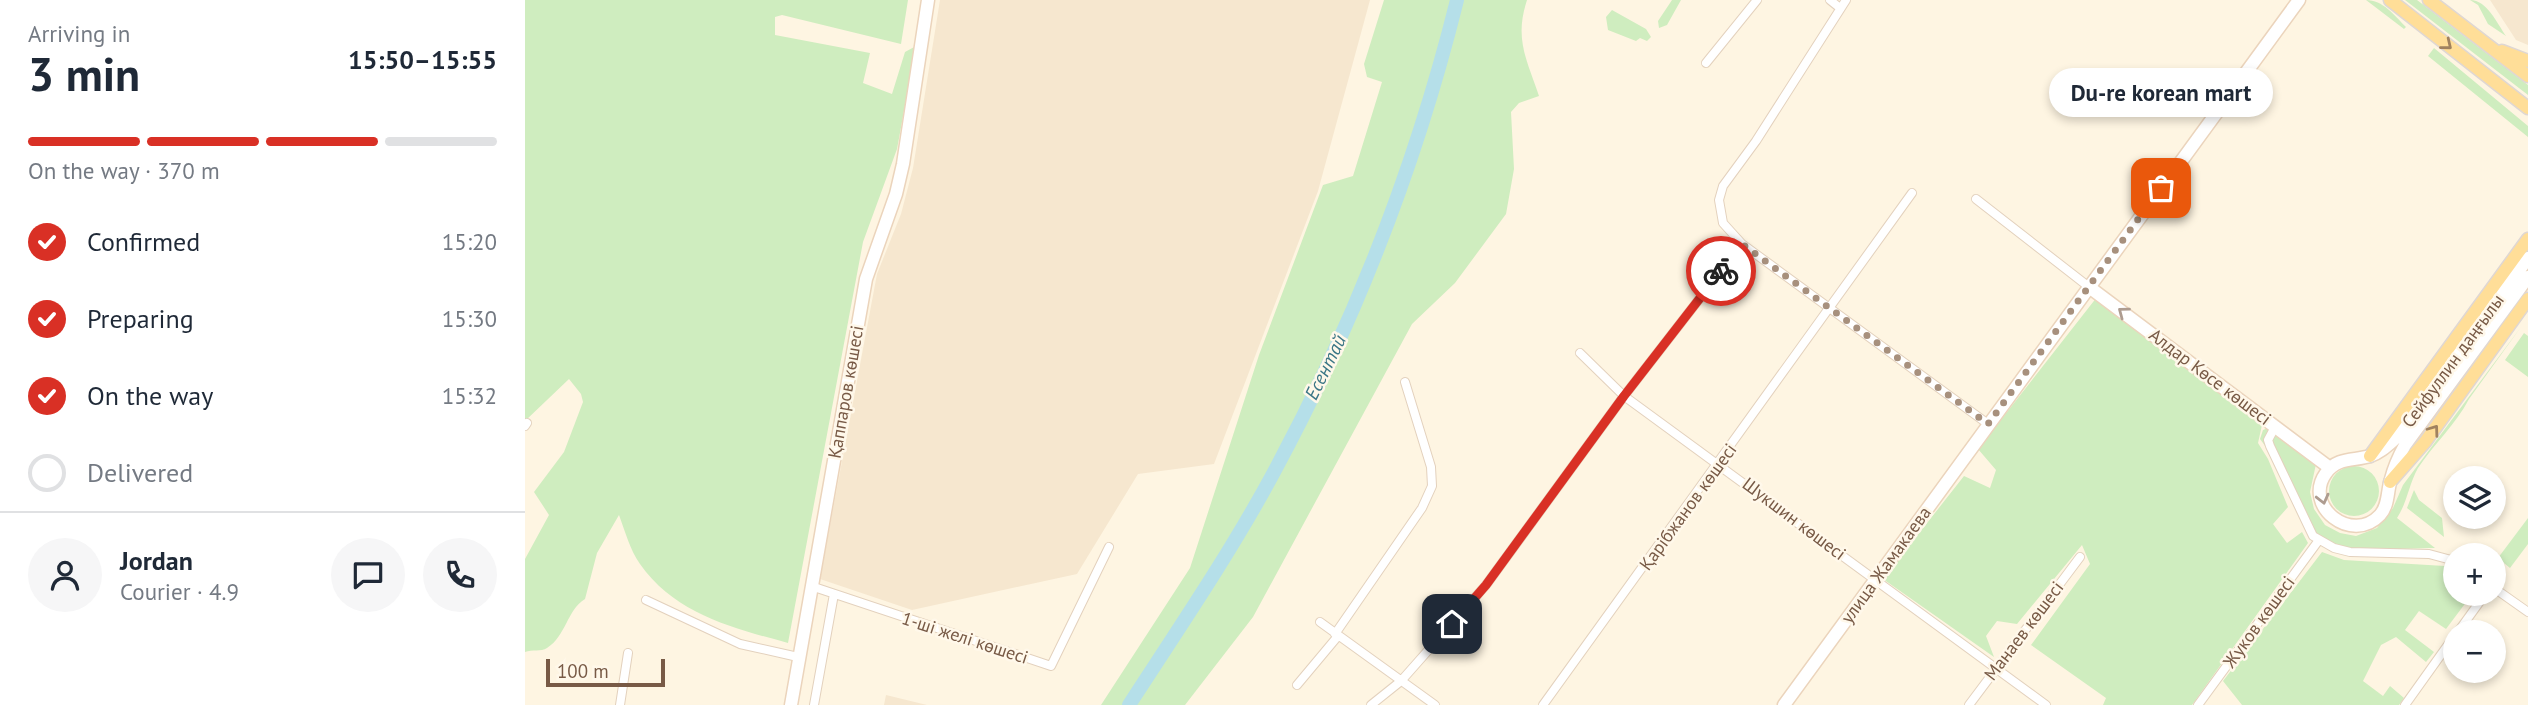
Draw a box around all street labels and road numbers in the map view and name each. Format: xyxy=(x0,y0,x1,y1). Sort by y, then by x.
street label: Сейфуллин даңғылы xyxy=(2396,289,2509,432)
street label: Алдар Көсе көшесі xyxy=(2145,323,2276,430)
street label: Қаппаров көшесі xyxy=(822,324,869,460)
street label: Қарібжанов көшесі xyxy=(1634,439,1741,575)
street label: Шукшин көшесі xyxy=(1738,472,1851,565)
street label: улица Жамакаева xyxy=(1835,502,1936,628)
street label: Жуков көшесі xyxy=(2217,571,2300,673)
street label: Манаев көшесі xyxy=(1979,577,2068,685)
street label: 1-ші желі көшесі xyxy=(899,606,1031,669)

